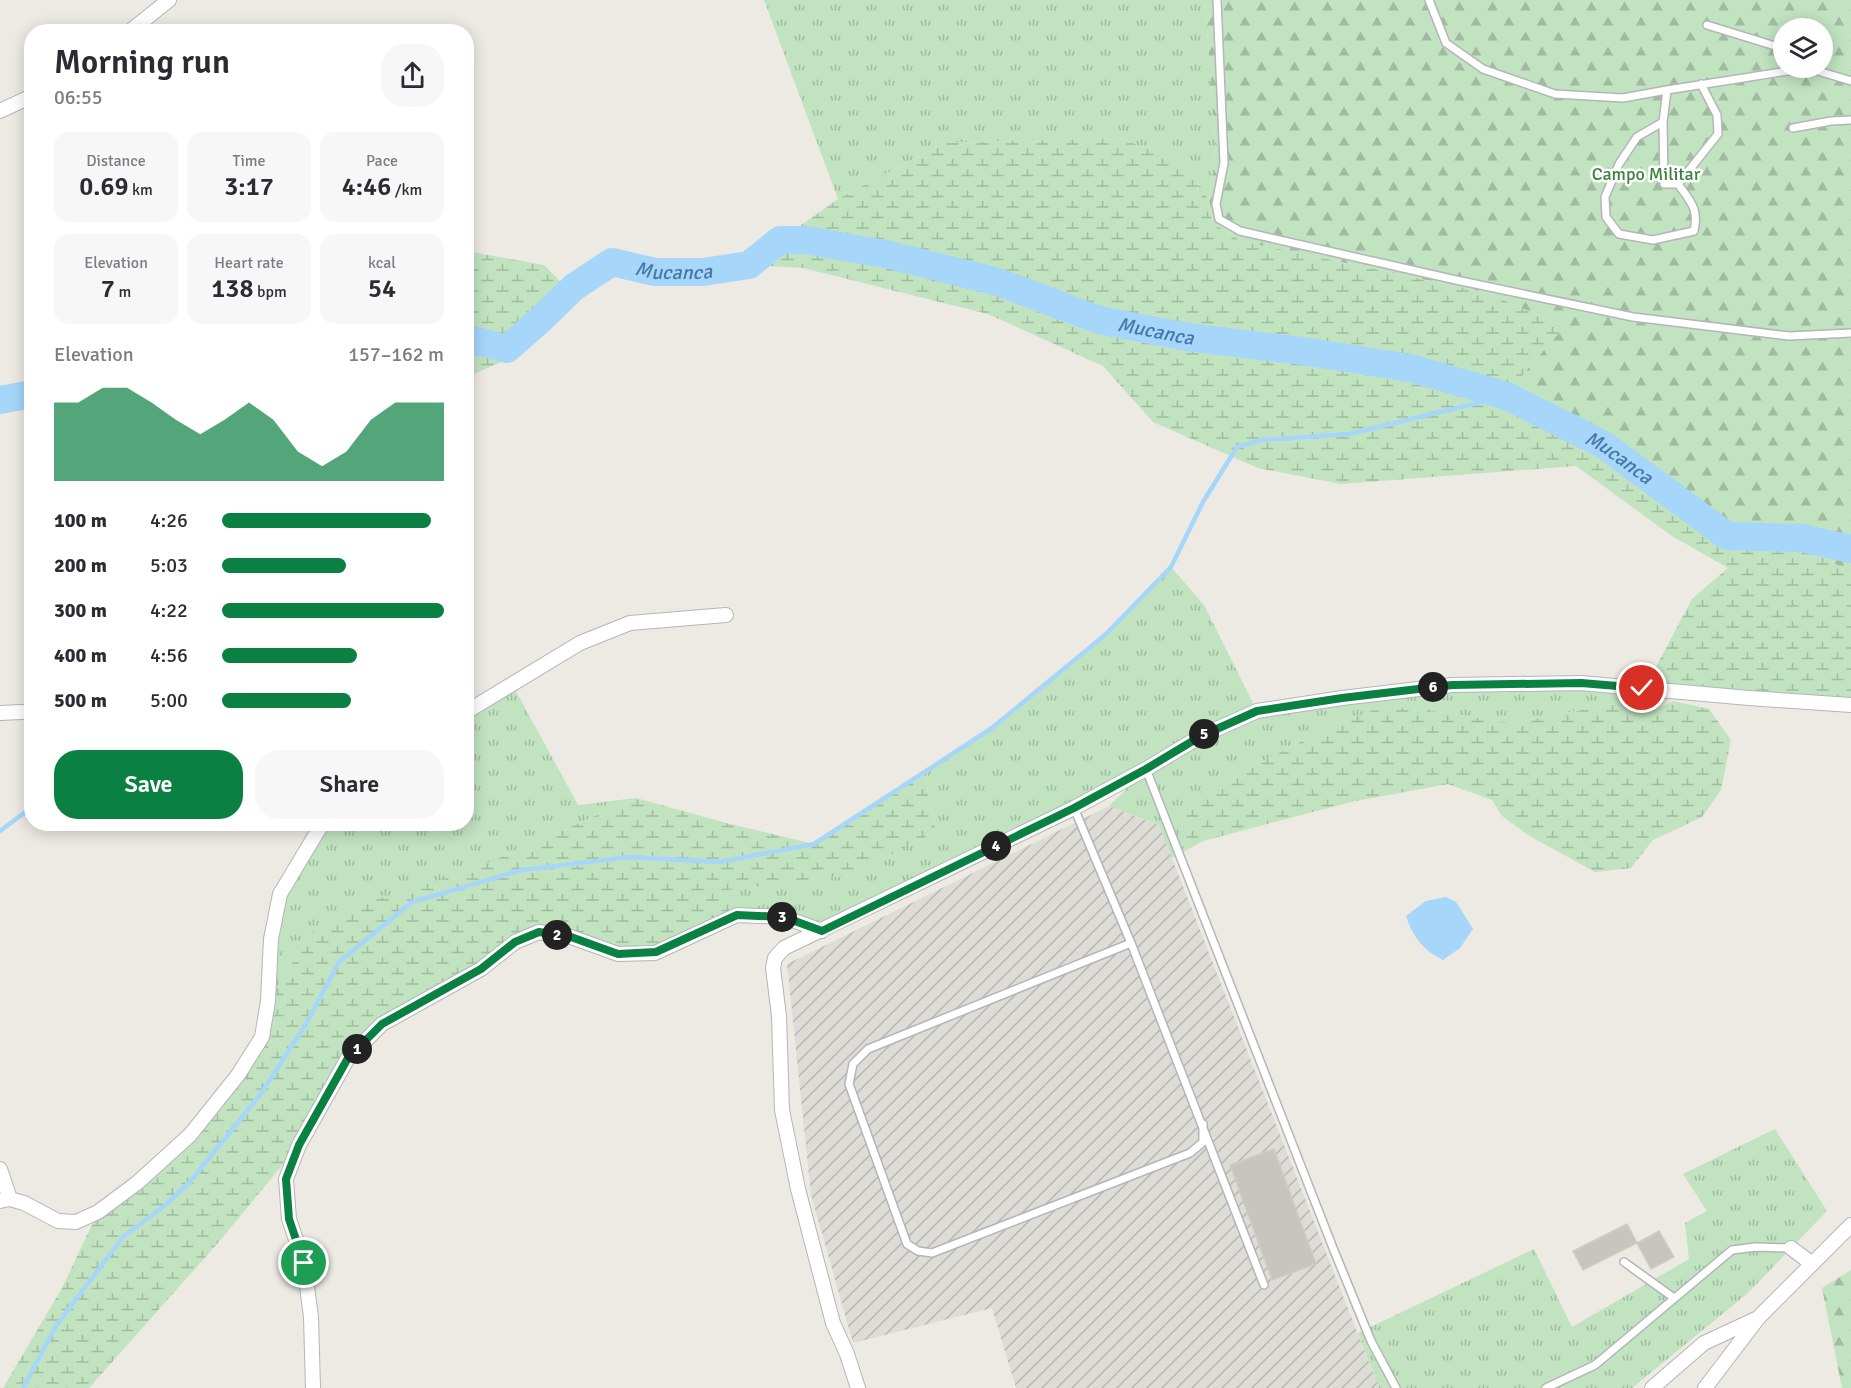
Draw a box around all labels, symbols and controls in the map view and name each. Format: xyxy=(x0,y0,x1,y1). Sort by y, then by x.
map controls xyxy=(1773,18,1833,78)
button: layers xyxy=(1773,18,1833,78)
text: Morning run xyxy=(54,42,230,83)
button: share xyxy=(381,44,444,107)
text: 06:55 xyxy=(54,85,103,110)
text: Distance xyxy=(86,151,146,171)
text: Time xyxy=(233,151,265,171)
text: Pace xyxy=(366,151,398,171)
park label: Campo Militar xyxy=(1592,163,1701,185)
text: 0.69 xyxy=(79,171,128,203)
text: 3:17 xyxy=(224,171,274,203)
text: 4:46 xyxy=(342,171,391,203)
text: km xyxy=(128,180,153,200)
text: /km xyxy=(391,180,422,200)
text: Elevation xyxy=(84,253,148,273)
text: Heart rate xyxy=(214,253,284,273)
text: kcal xyxy=(368,253,396,273)
water label: Mucanca xyxy=(633,256,715,285)
text: 7 xyxy=(101,273,115,305)
text: 138 xyxy=(211,273,253,305)
text: 54 xyxy=(368,273,396,305)
text: m xyxy=(115,282,131,302)
text: bpm xyxy=(253,282,287,302)
water label: Mucanca xyxy=(1115,312,1196,351)
text: Elevation xyxy=(54,342,134,367)
text: 157–162 m xyxy=(348,342,444,367)
water label: Mucanca xyxy=(1581,426,1658,490)
text: 100 m xyxy=(54,508,107,533)
text: 4:26 xyxy=(150,508,188,533)
text: 200 m xyxy=(54,553,107,578)
text: 5:03 xyxy=(150,553,188,578)
text: 300 m xyxy=(54,598,107,623)
text: 4:22 xyxy=(150,598,188,623)
text: 400 m xyxy=(54,643,107,668)
text: 4:56 xyxy=(150,643,188,668)
pin xyxy=(1616,662,1667,713)
icon: check xyxy=(1625,671,1658,704)
pin: 6 xyxy=(1418,672,1448,702)
text: 6 xyxy=(1429,677,1437,697)
text: 500 m xyxy=(54,688,107,713)
text: 5:00 xyxy=(150,688,188,713)
pin: 5 xyxy=(1189,719,1219,749)
text: 5 xyxy=(1200,724,1208,744)
button: Save xyxy=(54,750,243,819)
button: Share xyxy=(255,750,444,819)
pin: 4 xyxy=(981,831,1011,861)
text: 4 xyxy=(992,836,1000,856)
pin: 3 xyxy=(767,902,797,932)
text: 3 xyxy=(778,907,786,927)
pin: 2 xyxy=(542,920,572,950)
text: 2 xyxy=(553,925,561,945)
pin: 1 xyxy=(342,1034,372,1064)
text: 1 xyxy=(353,1039,361,1059)
pin xyxy=(278,1237,329,1288)
icon: arrive xyxy=(287,1246,320,1279)

